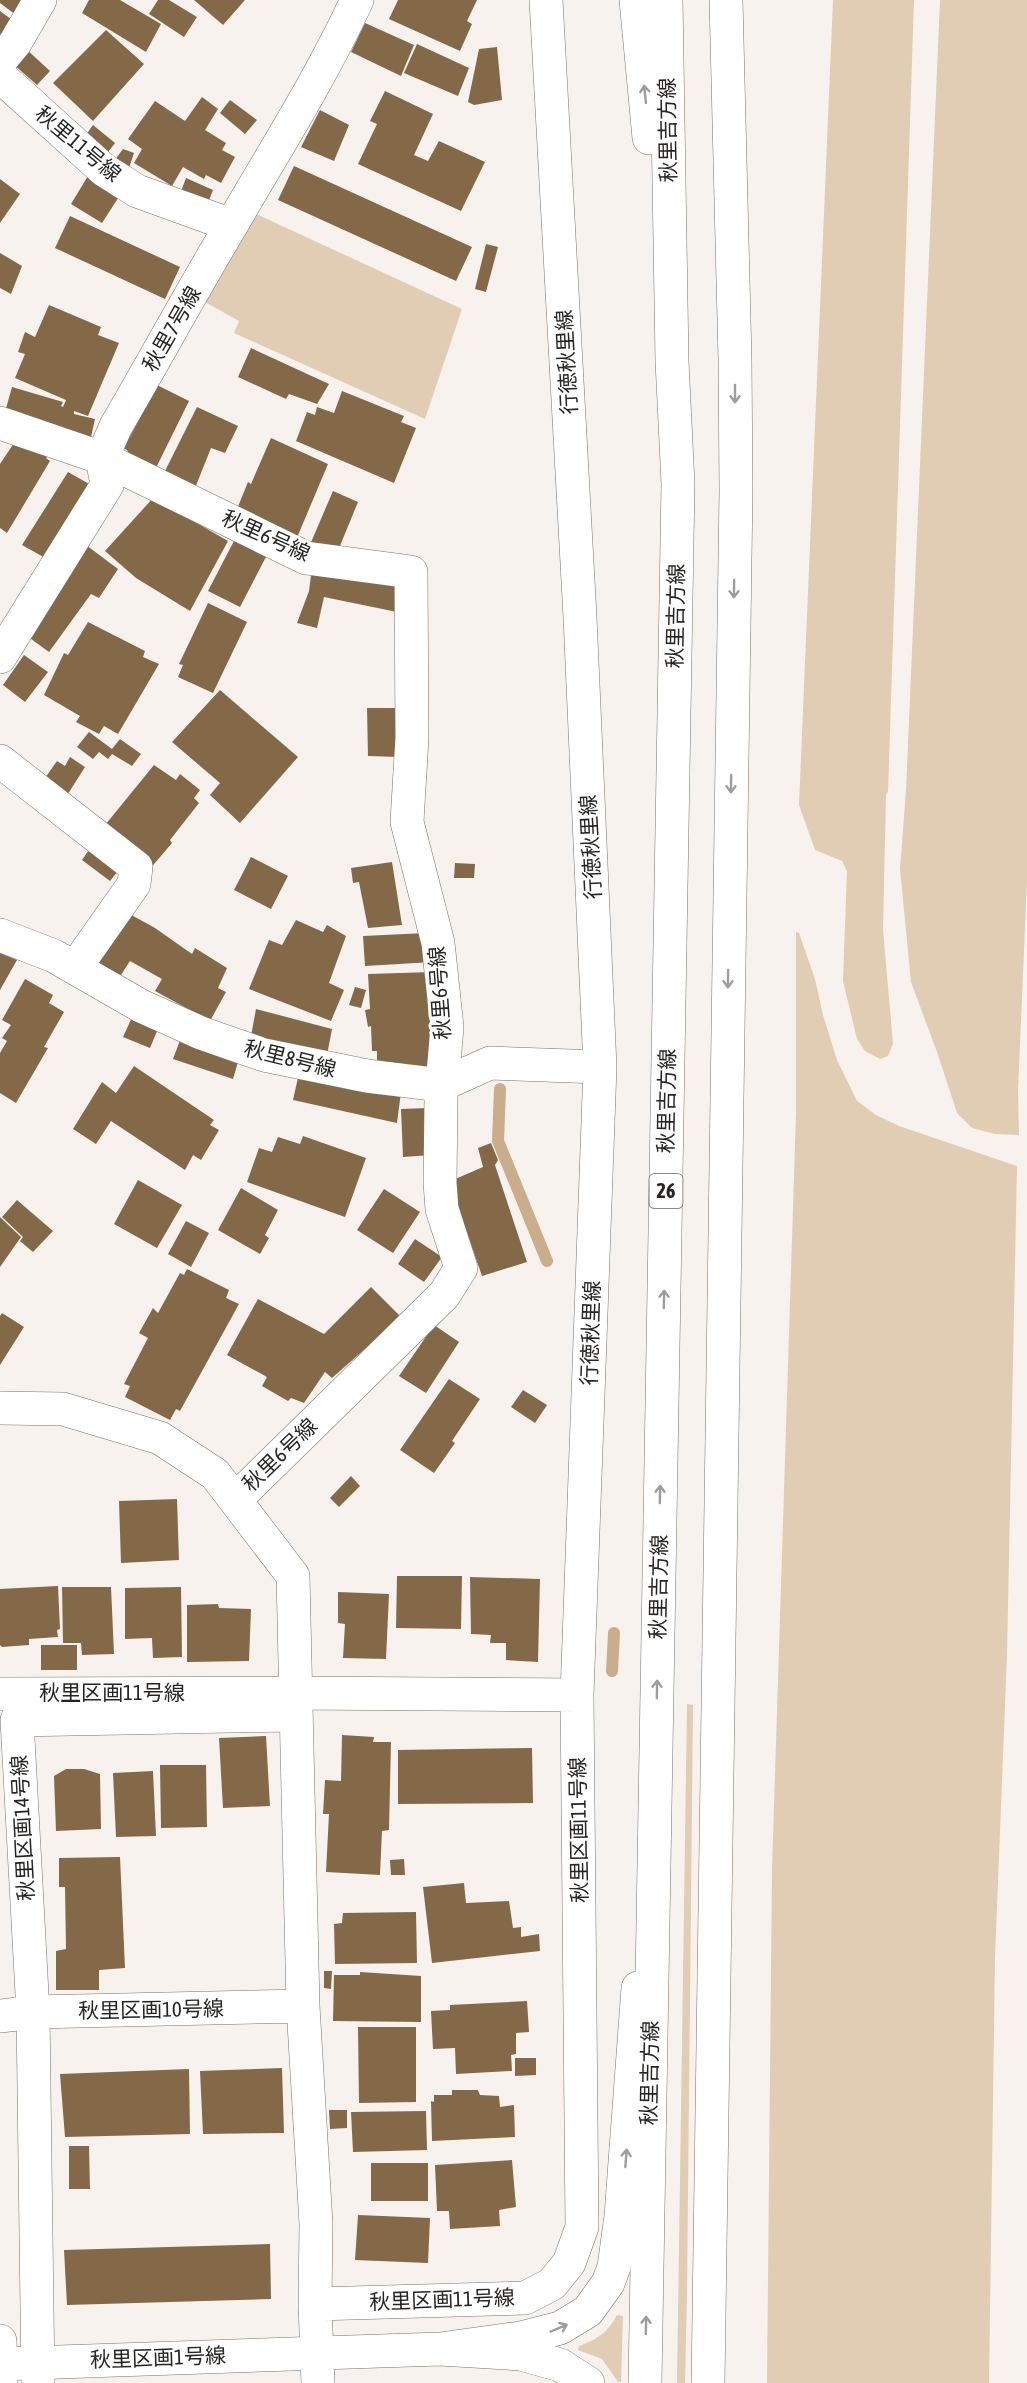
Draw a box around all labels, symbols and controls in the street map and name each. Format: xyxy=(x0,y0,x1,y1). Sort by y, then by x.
street label: 秋里吉方線 xyxy=(654,77,680,183)
one-way arrow xyxy=(639,84,650,104)
street label: 秋里11号線 xyxy=(31,101,126,186)
street label: 秋里7号線 xyxy=(137,282,205,375)
street label: 行徳秋里線 xyxy=(551,309,581,415)
one-way arrow xyxy=(729,384,741,404)
street label: 秋里6号線 xyxy=(219,505,314,565)
street label: 秋里吉方線 xyxy=(662,563,688,669)
one-way arrow xyxy=(728,579,740,599)
one-way arrow xyxy=(725,774,737,794)
street label: 行徳秋里線 xyxy=(575,794,605,900)
street label: 秋里6号線 xyxy=(424,945,454,1041)
one-way arrow xyxy=(723,969,734,989)
street label: 秋里8号線 xyxy=(242,1035,339,1081)
street label: 秋里吉方線 xyxy=(653,1048,679,1154)
road number: 26 xyxy=(650,1174,682,1208)
street label: 行徳秋里線 xyxy=(576,1280,604,1386)
one-way arrow xyxy=(658,1289,670,1309)
street label: 秋里6号線 xyxy=(237,1413,321,1496)
one-way arrow xyxy=(655,1484,666,1504)
street label: 秋里吉方線 xyxy=(645,1534,671,1640)
one-way arrow xyxy=(651,1679,663,1699)
street label: 秋里区画11号線 xyxy=(39,1680,185,1704)
street label: 秋里区画14号線 xyxy=(6,1755,38,1901)
street label: 秋里区画11号線 xyxy=(565,1757,591,1903)
street label: 秋里区画10号線 xyxy=(78,1996,224,2022)
street label: 秋里吉方線 xyxy=(636,2020,662,2126)
one-way arrow xyxy=(620,2149,631,2169)
street label: 秋里区画11号線 xyxy=(369,2284,515,2314)
one-way arrow xyxy=(640,2315,652,2335)
one-way arrow xyxy=(549,2322,567,2333)
street label: 秋里区画1号線 xyxy=(90,2343,226,2371)

